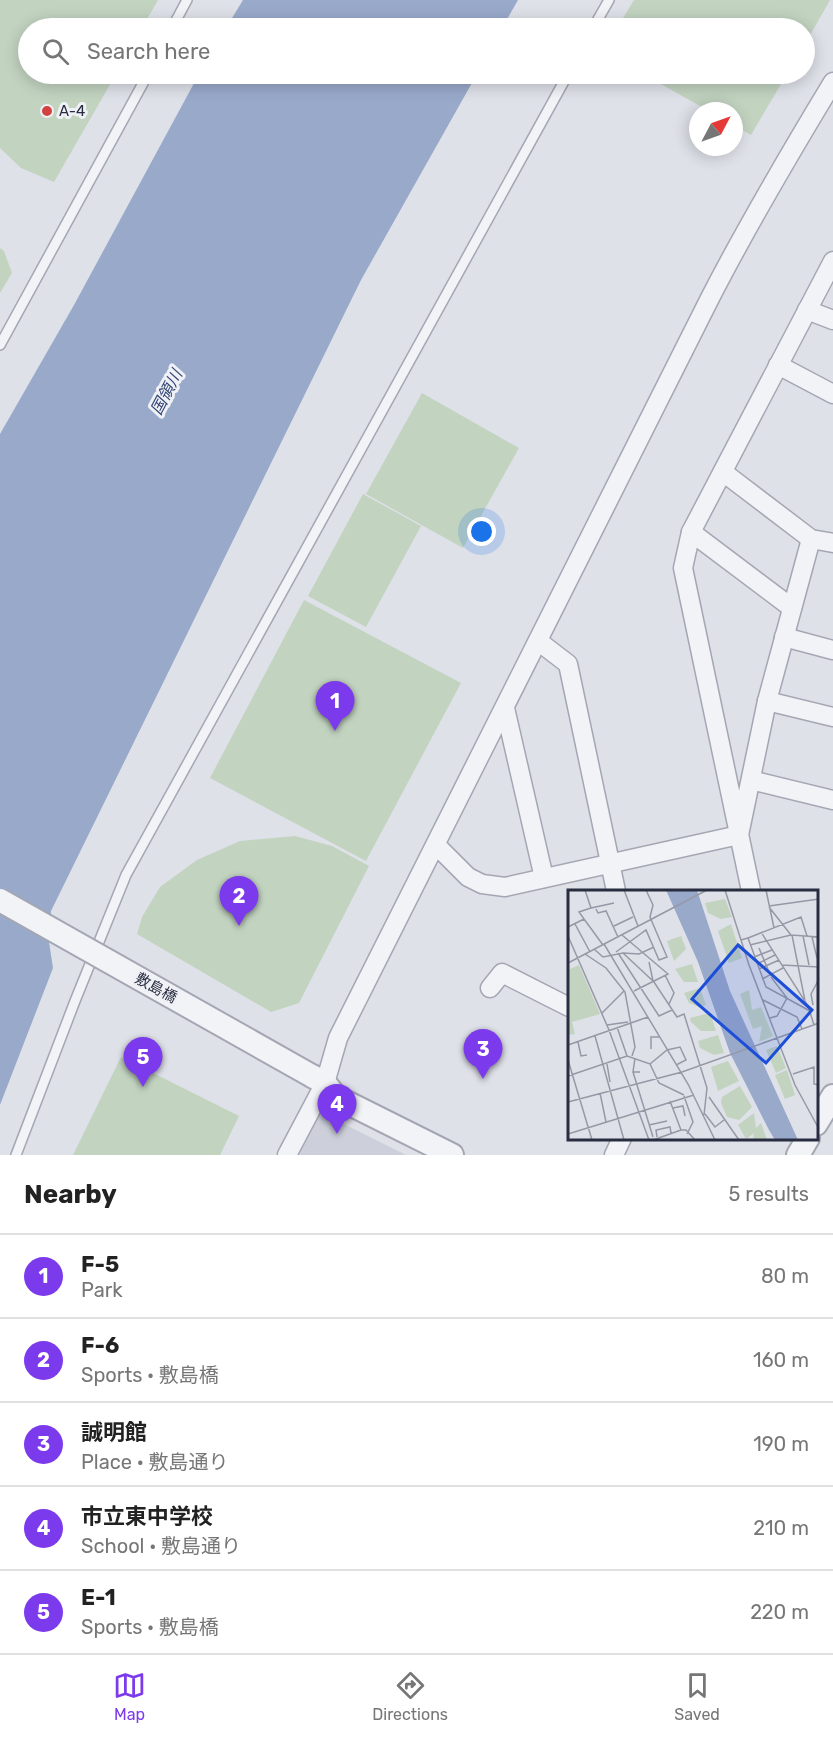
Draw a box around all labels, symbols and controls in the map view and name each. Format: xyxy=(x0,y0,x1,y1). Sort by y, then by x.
search box xyxy=(18,18,815,84)
icon: search xyxy=(39,35,72,68)
text: Search here xyxy=(87,38,210,65)
place label: A-4 xyxy=(59,102,85,120)
north arrow xyxy=(689,102,743,156)
marker: A-4 xyxy=(40,104,54,118)
water label: 国領川 xyxy=(147,365,187,418)
your location xyxy=(467,517,496,546)
pin: 1 xyxy=(316,682,354,731)
pin: 2 xyxy=(220,876,258,926)
inset map xyxy=(568,890,818,1140)
street label: 敷島橋 xyxy=(132,969,180,1007)
pin: 3 xyxy=(464,1030,502,1079)
pin: 5 xyxy=(124,1038,162,1087)
pin: 4 xyxy=(318,1084,356,1134)
text: Nearby xyxy=(24,1179,117,1210)
text: 5 results xyxy=(728,1182,809,1206)
text: F-5 xyxy=(81,1251,119,1278)
text: 1 xyxy=(39,1264,48,1288)
text: 80 m xyxy=(761,1264,809,1288)
text: Park xyxy=(81,1278,123,1302)
text: F-6 xyxy=(81,1332,119,1359)
text: 2 xyxy=(37,1348,50,1372)
text: 160 m xyxy=(753,1348,809,1372)
text: Sports · 敷島橋 xyxy=(81,1363,219,1387)
text: 誠明館 xyxy=(81,1419,147,1446)
text: 3 xyxy=(37,1432,50,1456)
text: 190 m xyxy=(753,1432,809,1456)
text: Place · 敷島通り xyxy=(81,1450,228,1474)
text: 市立東中学校 xyxy=(81,1503,213,1530)
text: 4 xyxy=(37,1516,50,1540)
text: 210 m xyxy=(753,1516,809,1540)
text: School · 敷島通り xyxy=(81,1534,241,1558)
text: E-1 xyxy=(81,1584,116,1611)
text: 5 xyxy=(37,1600,50,1624)
text: 220 m xyxy=(750,1600,809,1624)
text: Sports · 敷島橋 xyxy=(81,1615,219,1639)
tab: Map xyxy=(113,1669,146,1724)
tab: Directions xyxy=(372,1669,448,1724)
tab: Saved xyxy=(674,1669,720,1724)

